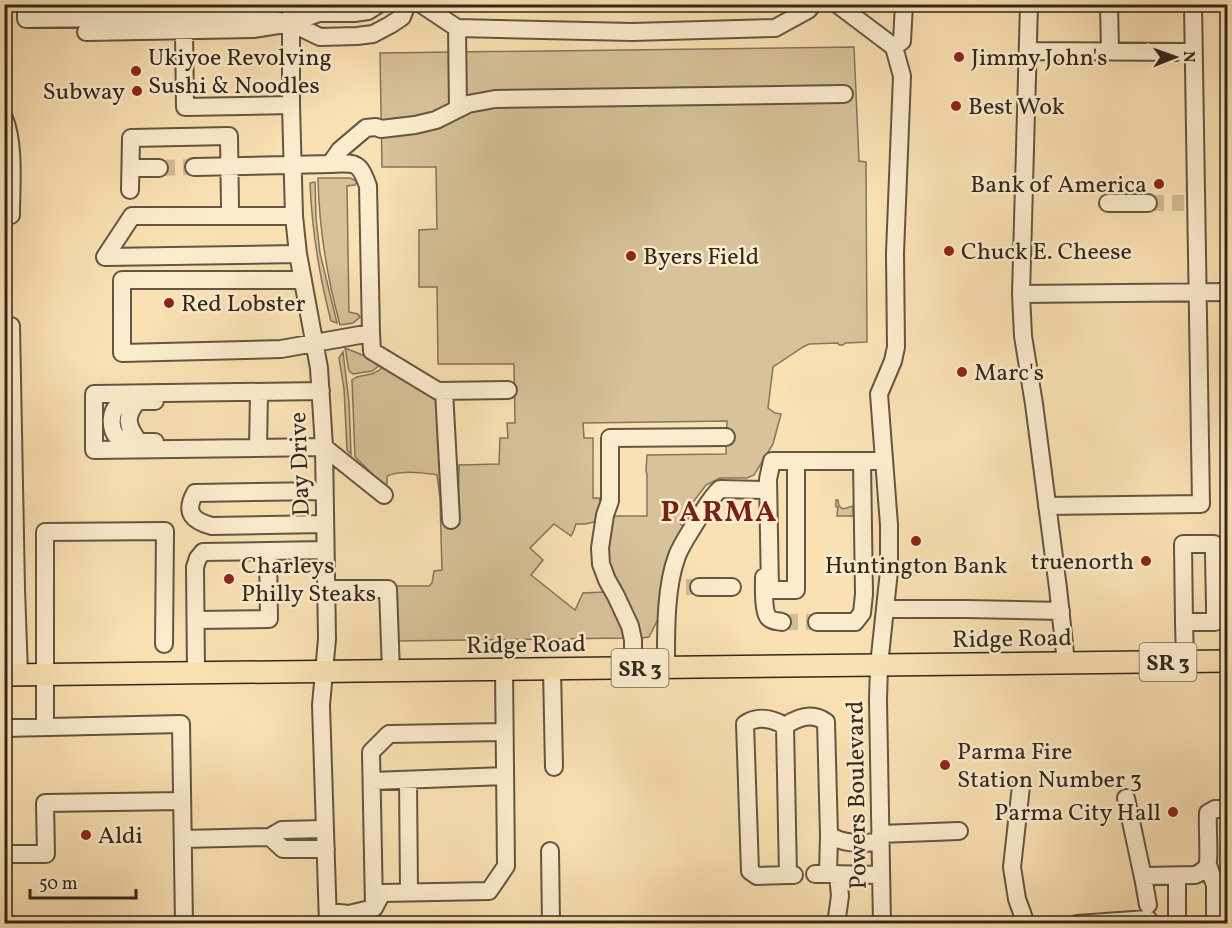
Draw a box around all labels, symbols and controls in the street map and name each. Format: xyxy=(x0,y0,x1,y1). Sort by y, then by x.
north arrow xyxy=(1145,27,1205,87)
place label: Ukiyoe Revolving Sushi & Noodles xyxy=(148,42,332,104)
place label: Jimmy John's xyxy=(971,42,1108,76)
marker: Jimmy John's xyxy=(952,50,966,64)
text: N xyxy=(1177,51,1199,63)
marker: Ukiyoe Revolving Sushi & Noodles xyxy=(129,64,143,78)
place label: Subway xyxy=(43,76,125,110)
marker: Subway xyxy=(130,84,144,98)
place label: Best Wok xyxy=(968,91,1065,125)
marker: Best Wok xyxy=(949,99,963,113)
place label: Bank of America xyxy=(970,169,1147,203)
marker: Bank of America xyxy=(1152,177,1166,191)
place label: Chuck E. Cheese xyxy=(961,236,1132,270)
place label: Byers Field xyxy=(643,241,759,275)
marker: Chuck E. Cheese xyxy=(942,244,956,258)
marker: Byers Field xyxy=(624,249,638,263)
place label: Red Lobster xyxy=(181,288,306,322)
marker: Red Lobster xyxy=(162,296,176,310)
place label: Marc's xyxy=(974,357,1044,391)
marker: Marc's xyxy=(955,365,969,379)
street label: Day Drive xyxy=(282,411,320,517)
district label: PARMA xyxy=(660,492,778,534)
marker: Huntington Bank xyxy=(909,534,923,548)
place label: truenorth xyxy=(1031,546,1134,580)
place label: Charleys Philly Steaks xyxy=(241,550,376,612)
place label: Huntington Bank xyxy=(825,550,1007,584)
marker: truenorth xyxy=(1139,554,1153,568)
marker: Charleys Philly Steaks xyxy=(222,572,236,586)
street label: Ridge Road xyxy=(952,622,1072,658)
street label: Ridge Road xyxy=(466,628,586,664)
road number: SR 3 xyxy=(1140,643,1196,681)
road number: SR 3 xyxy=(612,649,668,687)
street label: Powers Boulevard xyxy=(839,700,877,890)
place label: Parma Fire Station Number 3 xyxy=(957,736,1142,798)
marker: Parma Fire Station Number 3 xyxy=(938,758,952,772)
place label: Parma City Hall xyxy=(994,797,1161,831)
marker: Parma City Hall xyxy=(1166,805,1180,819)
place label: Aldi xyxy=(98,820,143,854)
marker: Aldi xyxy=(79,828,93,842)
scale bar xyxy=(30,862,136,900)
text: 50 m xyxy=(39,872,78,897)

